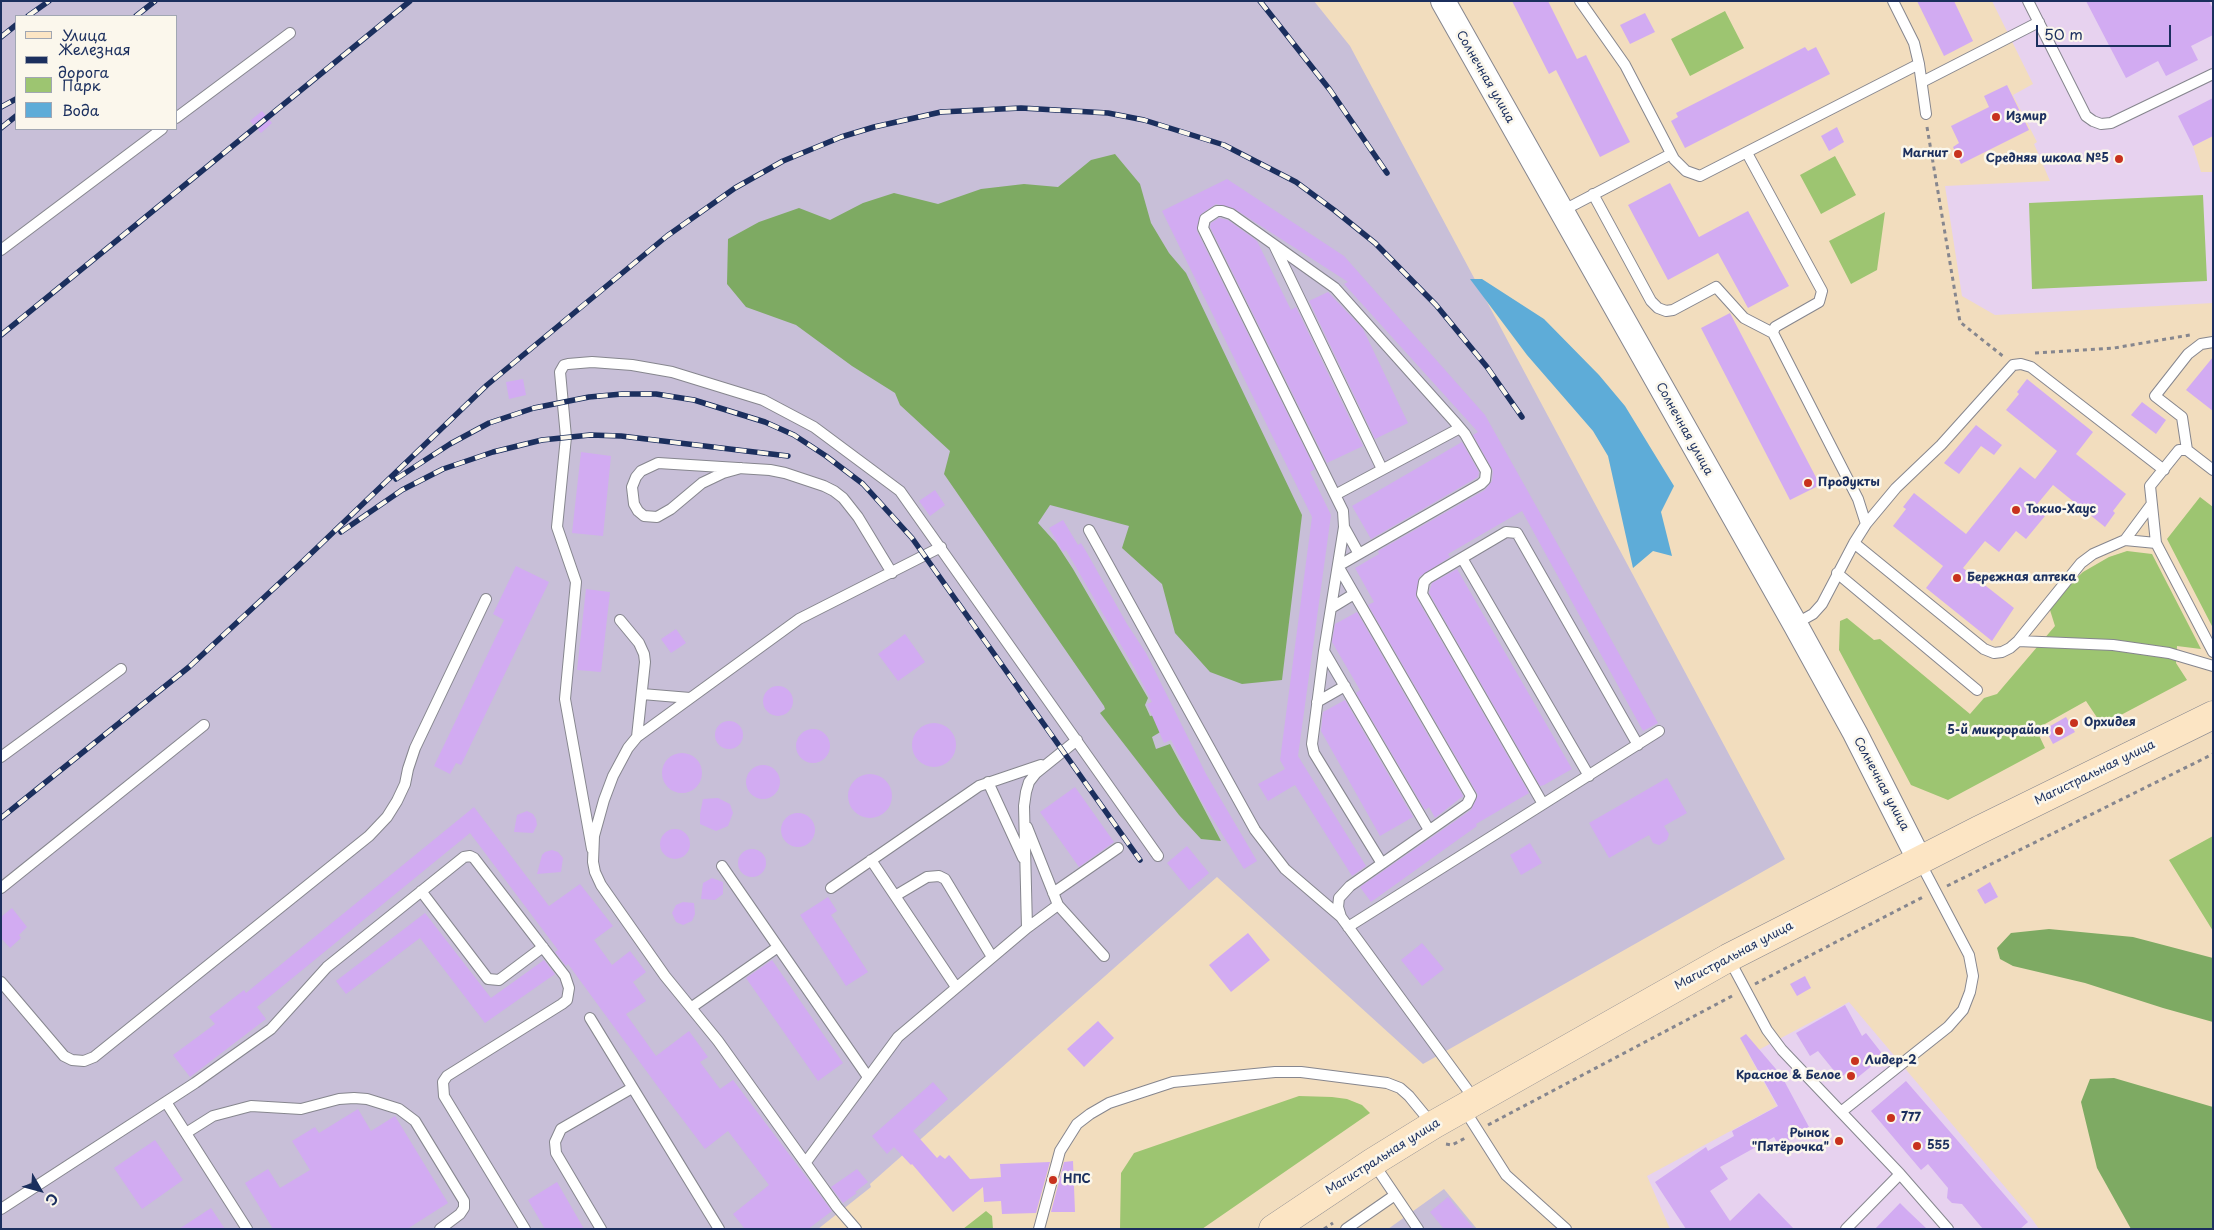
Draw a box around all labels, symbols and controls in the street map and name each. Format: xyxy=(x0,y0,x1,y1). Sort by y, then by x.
legend xyxy=(15,15,178,130)
scale bar xyxy=(2039,15,2174,47)
text: 50 m xyxy=(2044,22,2083,45)
text: Улица xyxy=(62,23,107,46)
street label: Солнечная улица xyxy=(1453,28,1517,126)
text: Железная дорога xyxy=(58,37,131,83)
text: Парк xyxy=(62,73,101,96)
text: Вода xyxy=(62,98,99,121)
place label: Измир xyxy=(2006,110,2047,124)
marker: Измир xyxy=(1990,111,2002,123)
place label: Магнит xyxy=(1902,147,1948,161)
marker: Магнит xyxy=(1952,148,1964,160)
place label: Средняя школа №5 xyxy=(1986,152,2109,166)
marker: Средняя школа №5 xyxy=(2113,153,2125,165)
street label: Солнечная улица xyxy=(1652,380,1716,478)
place label: Продукты xyxy=(1818,476,1880,490)
marker: Продукты xyxy=(1802,477,1814,489)
place label: Токио-Хаус xyxy=(2026,503,2096,517)
marker: Токио-Хаус xyxy=(2010,504,2022,516)
place label: Бережная аптека xyxy=(1967,571,2076,585)
marker: Бережная аптека xyxy=(1951,572,1963,584)
place label: Орхидея xyxy=(2084,716,2136,730)
marker: Орхидея xyxy=(2068,717,2080,729)
place label: 5-й микрорайон xyxy=(1947,724,2049,738)
marker: 5-й микрорайон xyxy=(2053,725,2065,737)
street label: Солнечная улица xyxy=(1850,735,1912,833)
street label: Магистральная улица xyxy=(2032,738,2158,808)
street label: Магистральная улица xyxy=(1672,919,1796,993)
place label: Лидер-2 xyxy=(1865,1054,1917,1068)
marker: Лидер-2 xyxy=(1849,1055,1861,1067)
place label: Красное & Белое xyxy=(1736,1069,1841,1083)
marker: Красное & Белое xyxy=(1845,1070,1857,1082)
place label: 777 xyxy=(1901,1111,1921,1125)
marker: 777 xyxy=(1885,1112,1897,1124)
street label: Магистральная улица xyxy=(1323,1116,1443,1198)
place label: Рынок "Пятёрочка" xyxy=(1752,1127,1829,1155)
marker: Рынок "Пятёрочка" xyxy=(1833,1135,1845,1147)
place label: 555 xyxy=(1927,1139,1950,1153)
marker: 555 xyxy=(1911,1140,1923,1152)
north arrow xyxy=(15,1165,65,1215)
place label: НПС xyxy=(1063,1173,1091,1187)
marker: НПС xyxy=(1047,1174,1059,1186)
text: С xyxy=(41,1189,64,1210)

